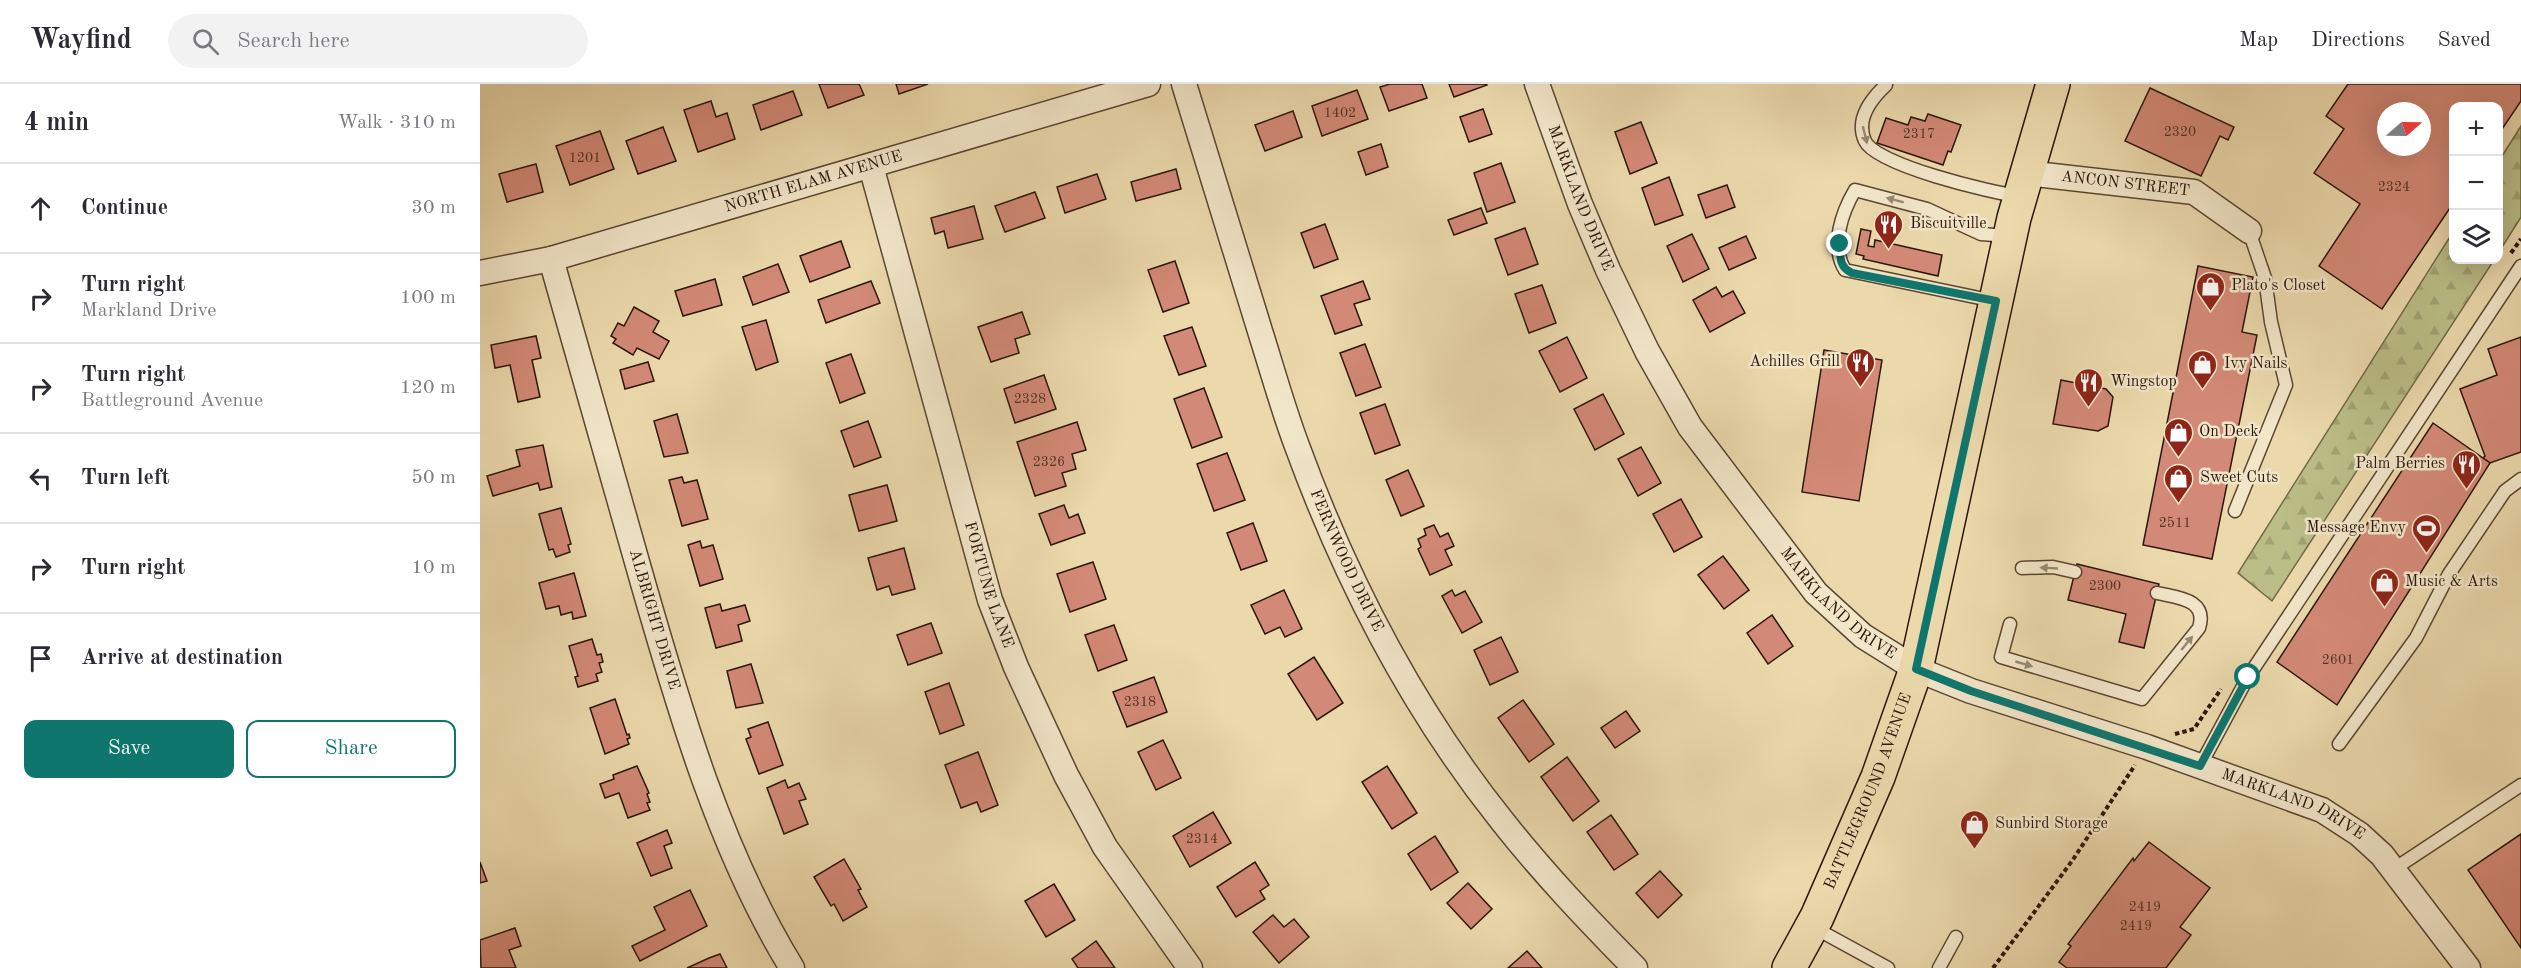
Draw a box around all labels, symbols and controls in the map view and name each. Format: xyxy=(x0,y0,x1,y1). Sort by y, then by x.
search box xyxy=(168,14,588,68)
icon: search xyxy=(189,25,222,58)
text: Wayfind xyxy=(30,27,132,55)
text: Search here xyxy=(237,30,350,52)
text: Map xyxy=(2239,30,2278,51)
text: Directions xyxy=(2311,30,2405,51)
text: Saved xyxy=(2438,30,2491,51)
north arrow xyxy=(2377,102,2431,156)
map controls xyxy=(2449,102,2503,264)
button: + xyxy=(2449,102,2503,156)
house number: 1402 xyxy=(1324,106,1356,120)
text: 4 min xyxy=(24,110,89,136)
text: Walk · 310 m xyxy=(337,113,456,133)
street label: MARKLAND DRIVE xyxy=(1544,123,1616,274)
one-way arrow xyxy=(1861,125,1870,144)
house number: 2320 xyxy=(2164,125,2196,139)
house number: 2317 xyxy=(1903,127,1935,141)
street label: NORTH ELAM AVENUE xyxy=(723,148,904,216)
house number: 1201 xyxy=(569,151,601,165)
button: − xyxy=(2449,156,2503,210)
street label: ANCON STREET xyxy=(2060,169,2191,199)
house number: 2324 xyxy=(2378,180,2410,194)
icon: ahead xyxy=(24,192,57,225)
one-way arrow xyxy=(1886,195,1904,205)
text: Continue xyxy=(81,197,168,219)
text: 30 m xyxy=(411,198,456,218)
restaurant icon: Biscuitville xyxy=(1873,208,1905,250)
button: layers xyxy=(2449,210,2503,264)
place label: Biscuitville xyxy=(1910,216,1987,232)
route end xyxy=(1826,230,1852,256)
shop icon: Plato's Closet xyxy=(2194,270,2226,312)
text: Turn right xyxy=(81,274,185,296)
place label: Plato's Closet xyxy=(2231,278,2326,294)
icon: right xyxy=(24,282,57,315)
text: 100 m xyxy=(400,288,456,308)
text: Markland Drive xyxy=(81,301,216,321)
restaurant icon: Achilles Grill xyxy=(1845,346,1877,388)
shop icon: Ivy Nails xyxy=(2187,348,2219,390)
place label: Achilles Grill xyxy=(1749,354,1840,370)
place label: Ivy Nails xyxy=(2224,356,2288,372)
text: Turn right xyxy=(81,364,185,386)
restaurant icon: Wingstop xyxy=(2073,366,2105,408)
icon: right xyxy=(24,372,57,405)
place label: Wingstop xyxy=(2110,374,2177,390)
text: 120 m xyxy=(400,378,456,398)
text: Battleground Avenue xyxy=(81,391,263,411)
house number: 2328 xyxy=(1014,392,1046,406)
shop icon: On Deck xyxy=(2162,416,2194,458)
place label: On Deck xyxy=(2199,424,2258,440)
restaurant icon: Palm Berries xyxy=(2450,448,2482,490)
house number: 2326 xyxy=(1033,455,1065,469)
place label: Palm Berries xyxy=(2355,456,2445,472)
icon: left xyxy=(24,462,57,495)
shop icon: Sweet Cuts xyxy=(2163,462,2195,504)
text: Turn left xyxy=(81,467,170,489)
text: 50 m xyxy=(411,468,456,488)
place label: Sweet Cuts xyxy=(2200,470,2278,486)
street label: FERNWOOD DRIVE xyxy=(1306,487,1386,634)
sports icon: Message Envy xyxy=(2411,512,2443,554)
house number: 2511 xyxy=(2159,516,2191,530)
street label: FORTUNE LANE xyxy=(961,520,1016,650)
place label: Message Envy xyxy=(2306,520,2407,536)
street label: MARKLAND DRIVE xyxy=(1777,545,1899,662)
street label: ALBRIGHT DRIVE xyxy=(626,548,682,692)
icon: right xyxy=(24,552,57,585)
text: Turn right xyxy=(81,557,185,579)
text: 10 m xyxy=(411,558,456,578)
one-way arrow xyxy=(2039,563,2058,572)
shop icon: Music & Arts xyxy=(2368,566,2400,608)
place label: Music & Arts xyxy=(2405,574,2498,590)
house number: 2300 xyxy=(2089,579,2121,593)
one-way arrow xyxy=(2180,635,2192,650)
icon: arrive xyxy=(24,642,57,675)
text: Arrive at destination xyxy=(81,647,283,669)
house number: 2601 xyxy=(2322,653,2354,667)
one-way arrow xyxy=(2015,660,2033,669)
route start xyxy=(2234,663,2260,689)
street label: BATTLEGROUND AVENUE xyxy=(1822,691,1915,892)
house number: 2318 xyxy=(1124,695,1156,709)
button: Save xyxy=(24,720,234,778)
button: Share xyxy=(246,720,456,778)
street label: MARKLAND DRIVE xyxy=(2219,766,2367,843)
shop icon: Sunbird Storage xyxy=(1958,808,1990,850)
place label: Sunbird Storage xyxy=(1995,816,2108,832)
house number: 2314 xyxy=(1186,832,1218,846)
house number: 2419 xyxy=(2129,900,2161,914)
house number: 2419 xyxy=(2120,919,2152,933)

